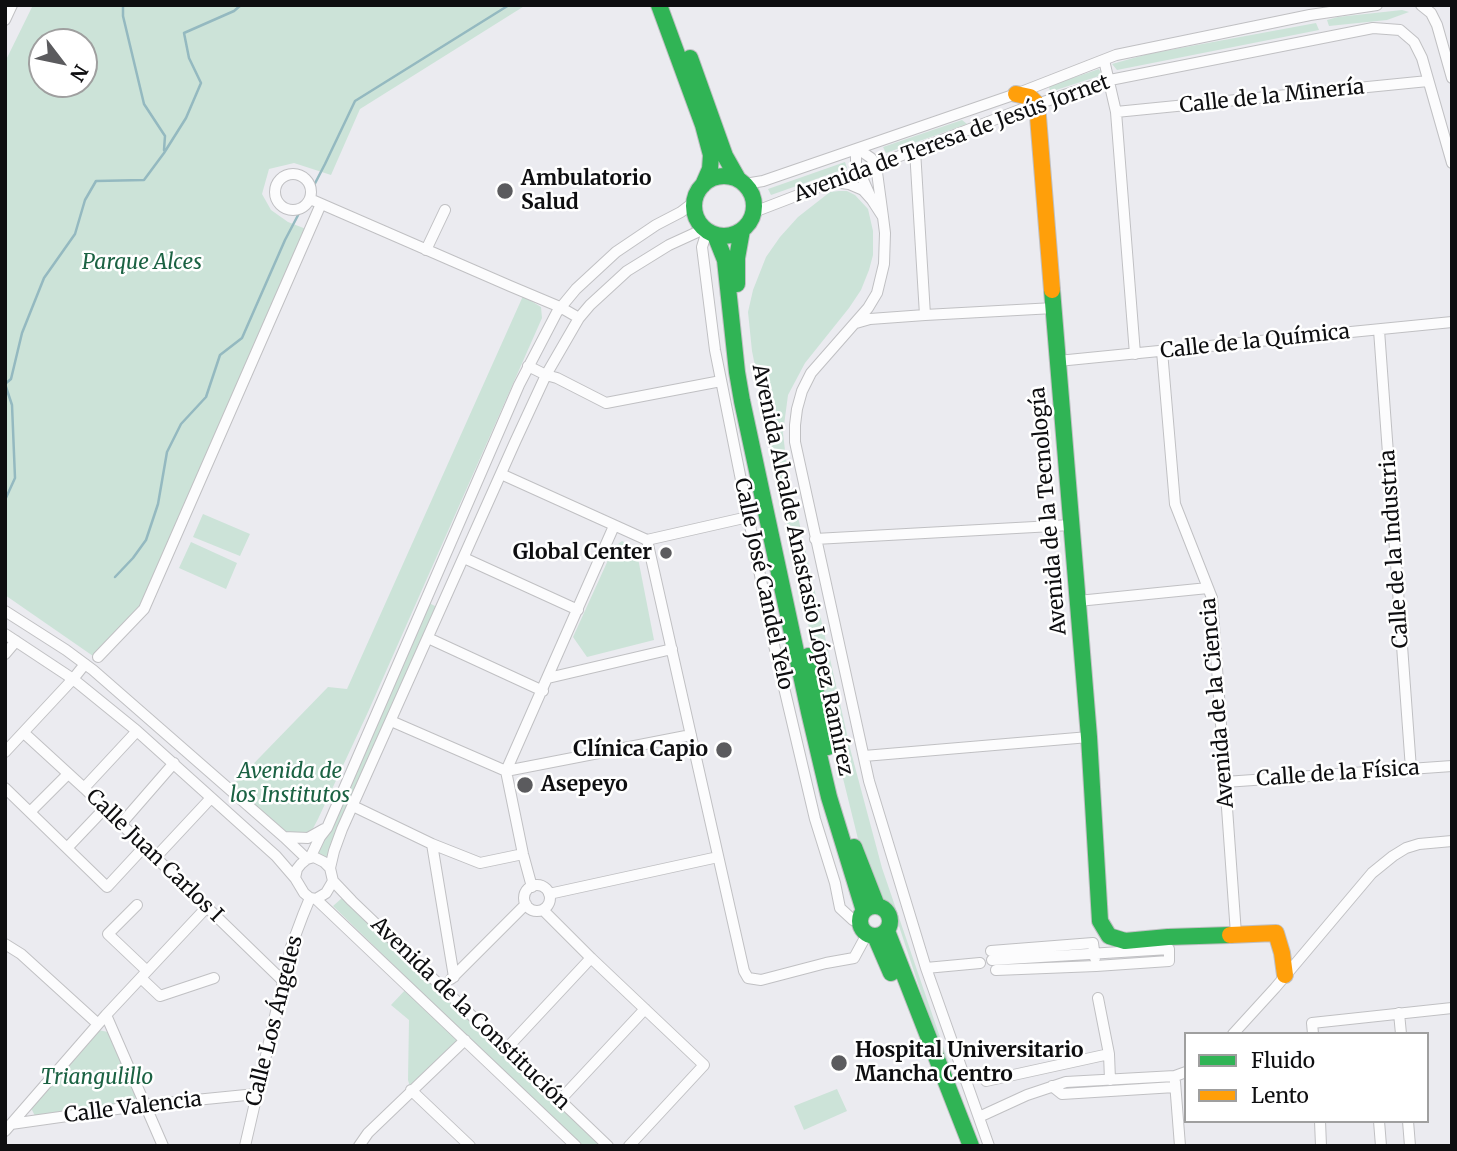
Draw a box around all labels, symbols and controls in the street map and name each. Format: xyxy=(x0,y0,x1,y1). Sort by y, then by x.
north arrow xyxy=(28,28,98,98)
text: N xyxy=(65,60,93,86)
street label: Avenida de Teresa de Jesús Jornet xyxy=(791,70,1113,208)
street label: Calle de la Minería xyxy=(1178,75,1366,119)
place label: Ambulatorio Salud xyxy=(521,166,651,216)
marker: Ambulatorio Salud xyxy=(495,181,515,201)
park label: Parque Alces xyxy=(82,250,202,276)
street label: Calle de la Química xyxy=(1159,320,1351,364)
street label: Avenida Alcalde Anastasio López Ramírez xyxy=(746,362,858,778)
street label: Avenida de la Tecnología xyxy=(1026,386,1072,636)
street label: Calle de la Industria xyxy=(1375,449,1415,649)
street label: Calle José Candel Yelo xyxy=(728,476,798,692)
place label: Global Center xyxy=(513,540,652,566)
marker: Global Center xyxy=(658,545,674,561)
street label: Avenida de la Ciencia xyxy=(1196,597,1240,809)
place label: Clínica Capio xyxy=(573,737,708,763)
marker: Clínica Capio xyxy=(714,740,734,760)
street label: Calle de la Física xyxy=(1256,756,1420,792)
park label: Avenida de los Institutos xyxy=(230,759,350,809)
place label: Asepeyo xyxy=(541,772,628,798)
marker: Asepeyo xyxy=(515,775,535,795)
street label: Calle Juan Carlos I xyxy=(80,784,228,928)
street label: Avenida de la Constitución xyxy=(365,912,575,1116)
street label: Calle Los Ángeles xyxy=(242,933,308,1109)
legend xyxy=(1184,1032,1429,1123)
place label: Hospital Universitario Mancha Centro xyxy=(855,1038,1084,1088)
text: Fluido xyxy=(1251,1047,1315,1074)
marker: Hospital Universitario Mancha Centro xyxy=(829,1053,849,1073)
park label: Triangulillo xyxy=(41,1065,153,1091)
text: Lento xyxy=(1251,1082,1309,1109)
street label: Calle Valencia xyxy=(63,1087,203,1129)

